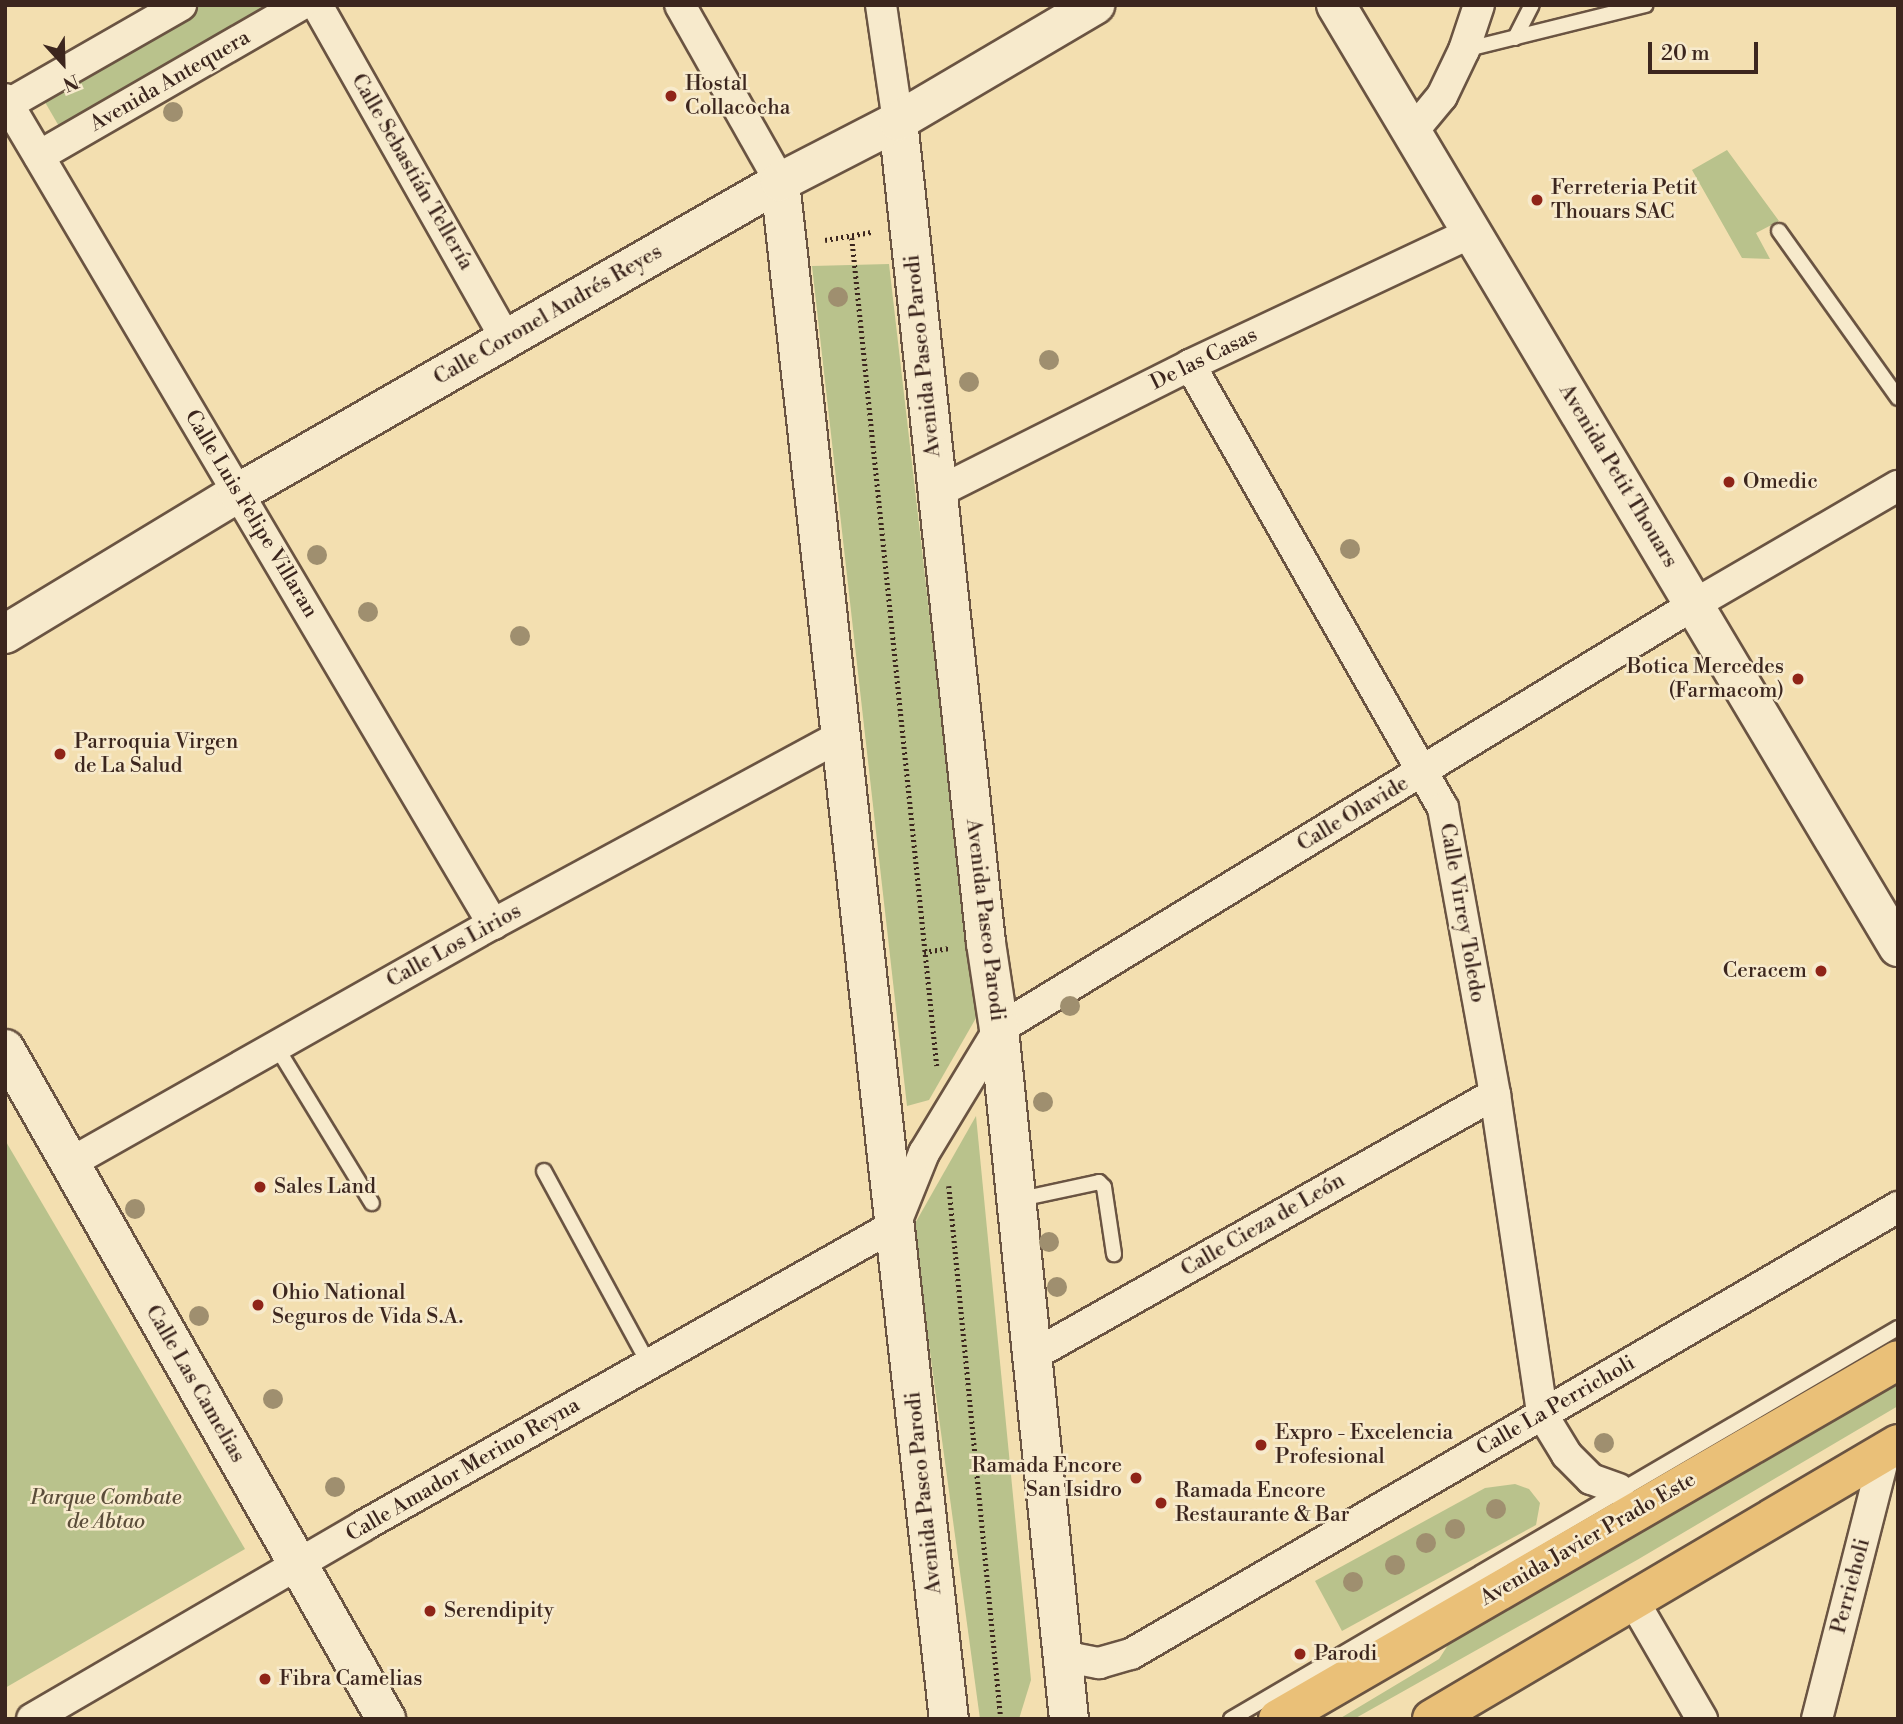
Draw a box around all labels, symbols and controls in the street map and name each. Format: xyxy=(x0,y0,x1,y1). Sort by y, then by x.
street label: Avenida Antequera xyxy=(86,25,254,137)
north arrow xyxy=(28,28,98,98)
scale bar xyxy=(1651,28,1761,72)
text: 20 m xyxy=(1661,41,1710,67)
text: N xyxy=(59,69,82,96)
street label: Calle Sebastián Tellería xyxy=(345,69,479,275)
place label: Hostal Collacocha xyxy=(685,71,790,121)
marker: Hostal Collacocha xyxy=(663,88,679,104)
place label: Ferreteria Petit Thouars SAC xyxy=(1551,175,1697,225)
marker: Ferreteria Petit Thouars SAC xyxy=(1529,192,1545,208)
street label: Calle Coronel Andrés Reyes xyxy=(429,239,667,391)
street label: Avenida Paseo Parodi xyxy=(900,253,946,459)
street label: De las Casas xyxy=(1146,322,1262,396)
street label: Avenida Petit Thouars xyxy=(1553,380,1683,572)
street label: Calle Luis Felipe Villaran xyxy=(179,406,323,622)
place label: Omedic xyxy=(1743,469,1818,495)
marker: Omedic xyxy=(1721,474,1737,490)
place label: Botica Mercedes (Farmacom) xyxy=(1627,654,1784,704)
marker: Botica Mercedes (Farmacom) xyxy=(1790,671,1806,687)
place label: Parroquia Virgen de La Salud xyxy=(74,729,238,779)
marker: Parroquia Virgen de La Salud xyxy=(52,746,68,762)
street label: Calle Olavide xyxy=(1293,771,1413,857)
street label: Avenida Paseo Parodi xyxy=(960,817,1010,1023)
street label: Calle Virrey Toledo xyxy=(1434,821,1490,1005)
street label: Calle Los Lirios xyxy=(382,899,526,993)
place label: Ceracem xyxy=(1723,958,1807,984)
marker: Ceracem xyxy=(1813,963,1829,979)
street label: Calle Cieza de León xyxy=(1177,1168,1349,1282)
place label: Sales Land xyxy=(274,1174,376,1200)
marker: Sales Land xyxy=(252,1179,268,1195)
place label: Ohio National Seguros de Vida S.A. xyxy=(272,1280,463,1330)
marker: Ohio National Seguros de Vida S.A. xyxy=(250,1297,266,1313)
street label: Calle Las Camelias xyxy=(140,1301,250,1467)
street label: Calle La Perricholi xyxy=(1472,1350,1640,1462)
street label: Avenida Paseo Parodi xyxy=(901,1390,947,1596)
street label: Calle Amador Merino Reyna xyxy=(342,1393,584,1547)
place label: Expro - Excelencia Profesional xyxy=(1275,1420,1453,1470)
marker: Expro - Excelencia Profesional xyxy=(1253,1437,1269,1453)
place label: Ramada Encore San Isidro xyxy=(972,1453,1122,1503)
street label: Avenida Javier Prado Este xyxy=(1476,1467,1700,1611)
marker: Ramada Encore San Isidro xyxy=(1128,1470,1144,1486)
place label: Ramada Encore Restaurante & Bar xyxy=(1175,1478,1350,1528)
park label: Parque Combate de Abtao xyxy=(31,1485,181,1535)
marker: Ramada Encore Restaurante & Bar xyxy=(1153,1495,1169,1511)
street label: Perricholi xyxy=(1826,1536,1876,1636)
place label: Serendipity xyxy=(444,1598,554,1624)
marker: Serendipity xyxy=(422,1603,438,1619)
place label: Parodi xyxy=(1314,1641,1377,1667)
marker: Parodi xyxy=(1292,1646,1308,1662)
place label: Fibra Camelias xyxy=(279,1666,422,1692)
marker: Fibra Camelias xyxy=(257,1671,273,1687)

